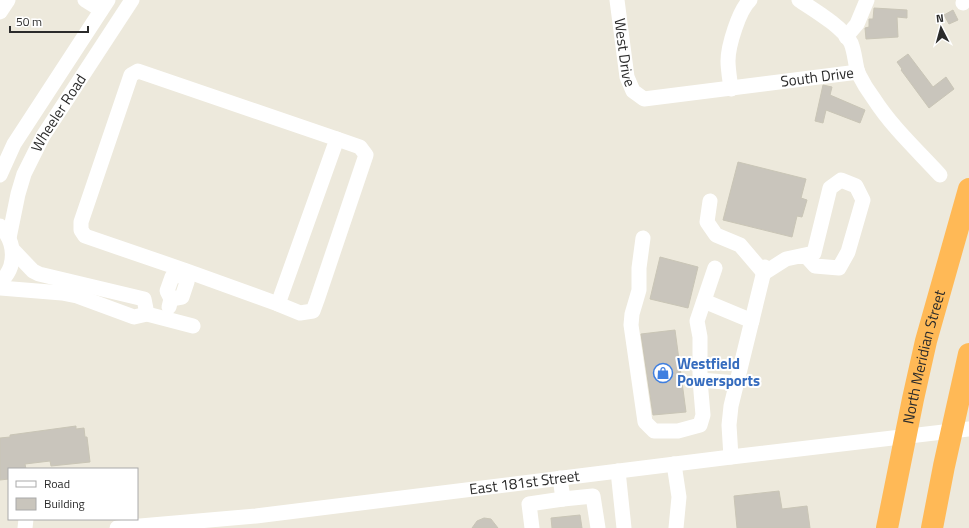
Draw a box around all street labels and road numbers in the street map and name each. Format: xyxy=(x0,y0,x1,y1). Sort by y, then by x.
street label: West Drive xyxy=(608,17,642,90)
street label: South Drive xyxy=(779,61,855,93)
street label: Wheeler Road xyxy=(25,69,92,156)
street label: North Meridian Street xyxy=(896,286,951,426)
street label: East 181st Street xyxy=(468,464,582,500)

